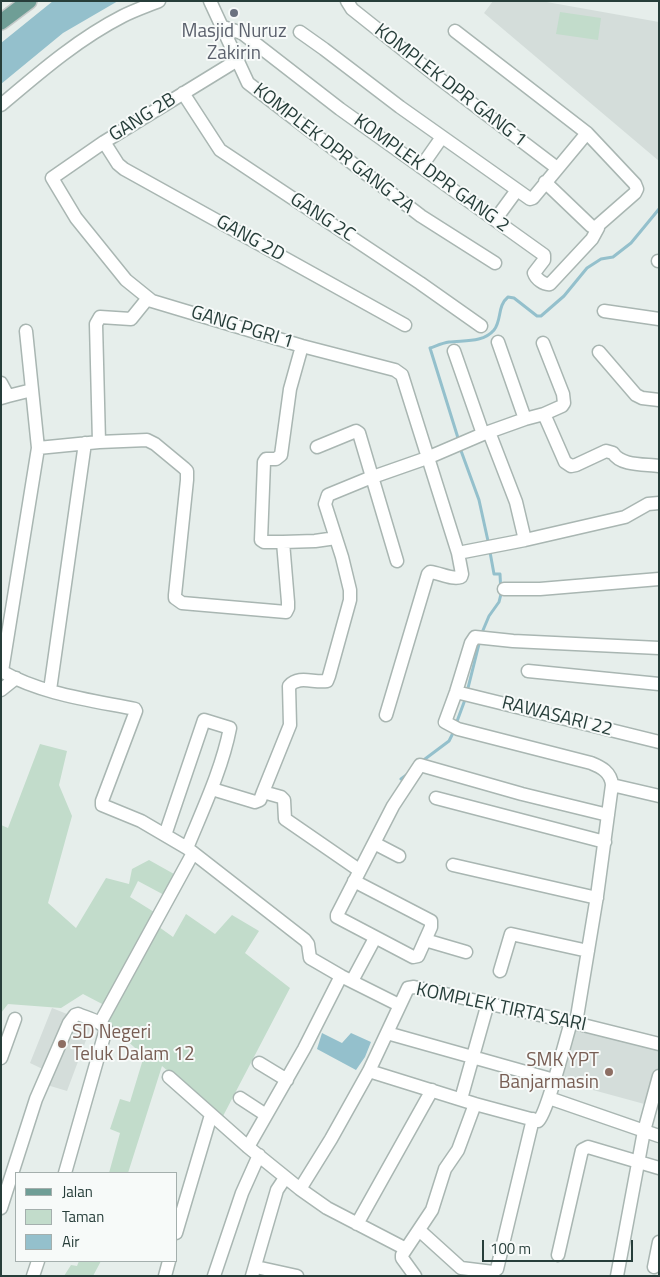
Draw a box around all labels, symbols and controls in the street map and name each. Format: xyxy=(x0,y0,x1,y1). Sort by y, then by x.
marker: Masjid Nuruz Zakirin xyxy=(228,7,240,19)
street label: KOMPLEK DPR GANG 1 xyxy=(369,20,531,152)
place label: Masjid Nuruz Zakirin xyxy=(181,21,287,65)
street label: KOMPLEK DPR GANG 2A xyxy=(248,79,418,219)
street label: GANG 2B xyxy=(106,89,180,147)
street label: KOMPLEK DPR GANG 2 xyxy=(349,110,513,238)
street label: GANG 2C xyxy=(285,189,359,247)
street label: GANG 2D xyxy=(212,211,288,267)
street label: GANG PGRI 1 xyxy=(188,302,296,354)
street label: RAWASARI 22 xyxy=(499,692,615,742)
street label: KOMPLEK TIRTA SARI xyxy=(414,979,588,1037)
place label: SD Negeri Teluk Dalam 12 xyxy=(72,1022,195,1066)
marker: SD Negeri Teluk Dalam 12 xyxy=(56,1038,68,1050)
place label: SMK YPT Banjarmasin xyxy=(499,1050,599,1094)
marker: SMK YPT Banjarmasin xyxy=(603,1066,615,1078)
legend xyxy=(15,1172,178,1262)
text: Jalan xyxy=(62,1180,93,1203)
text: Taman xyxy=(62,1205,104,1228)
text: Air xyxy=(62,1230,79,1253)
scale bar xyxy=(485,1230,636,1262)
text: 100 m xyxy=(490,1237,531,1260)

